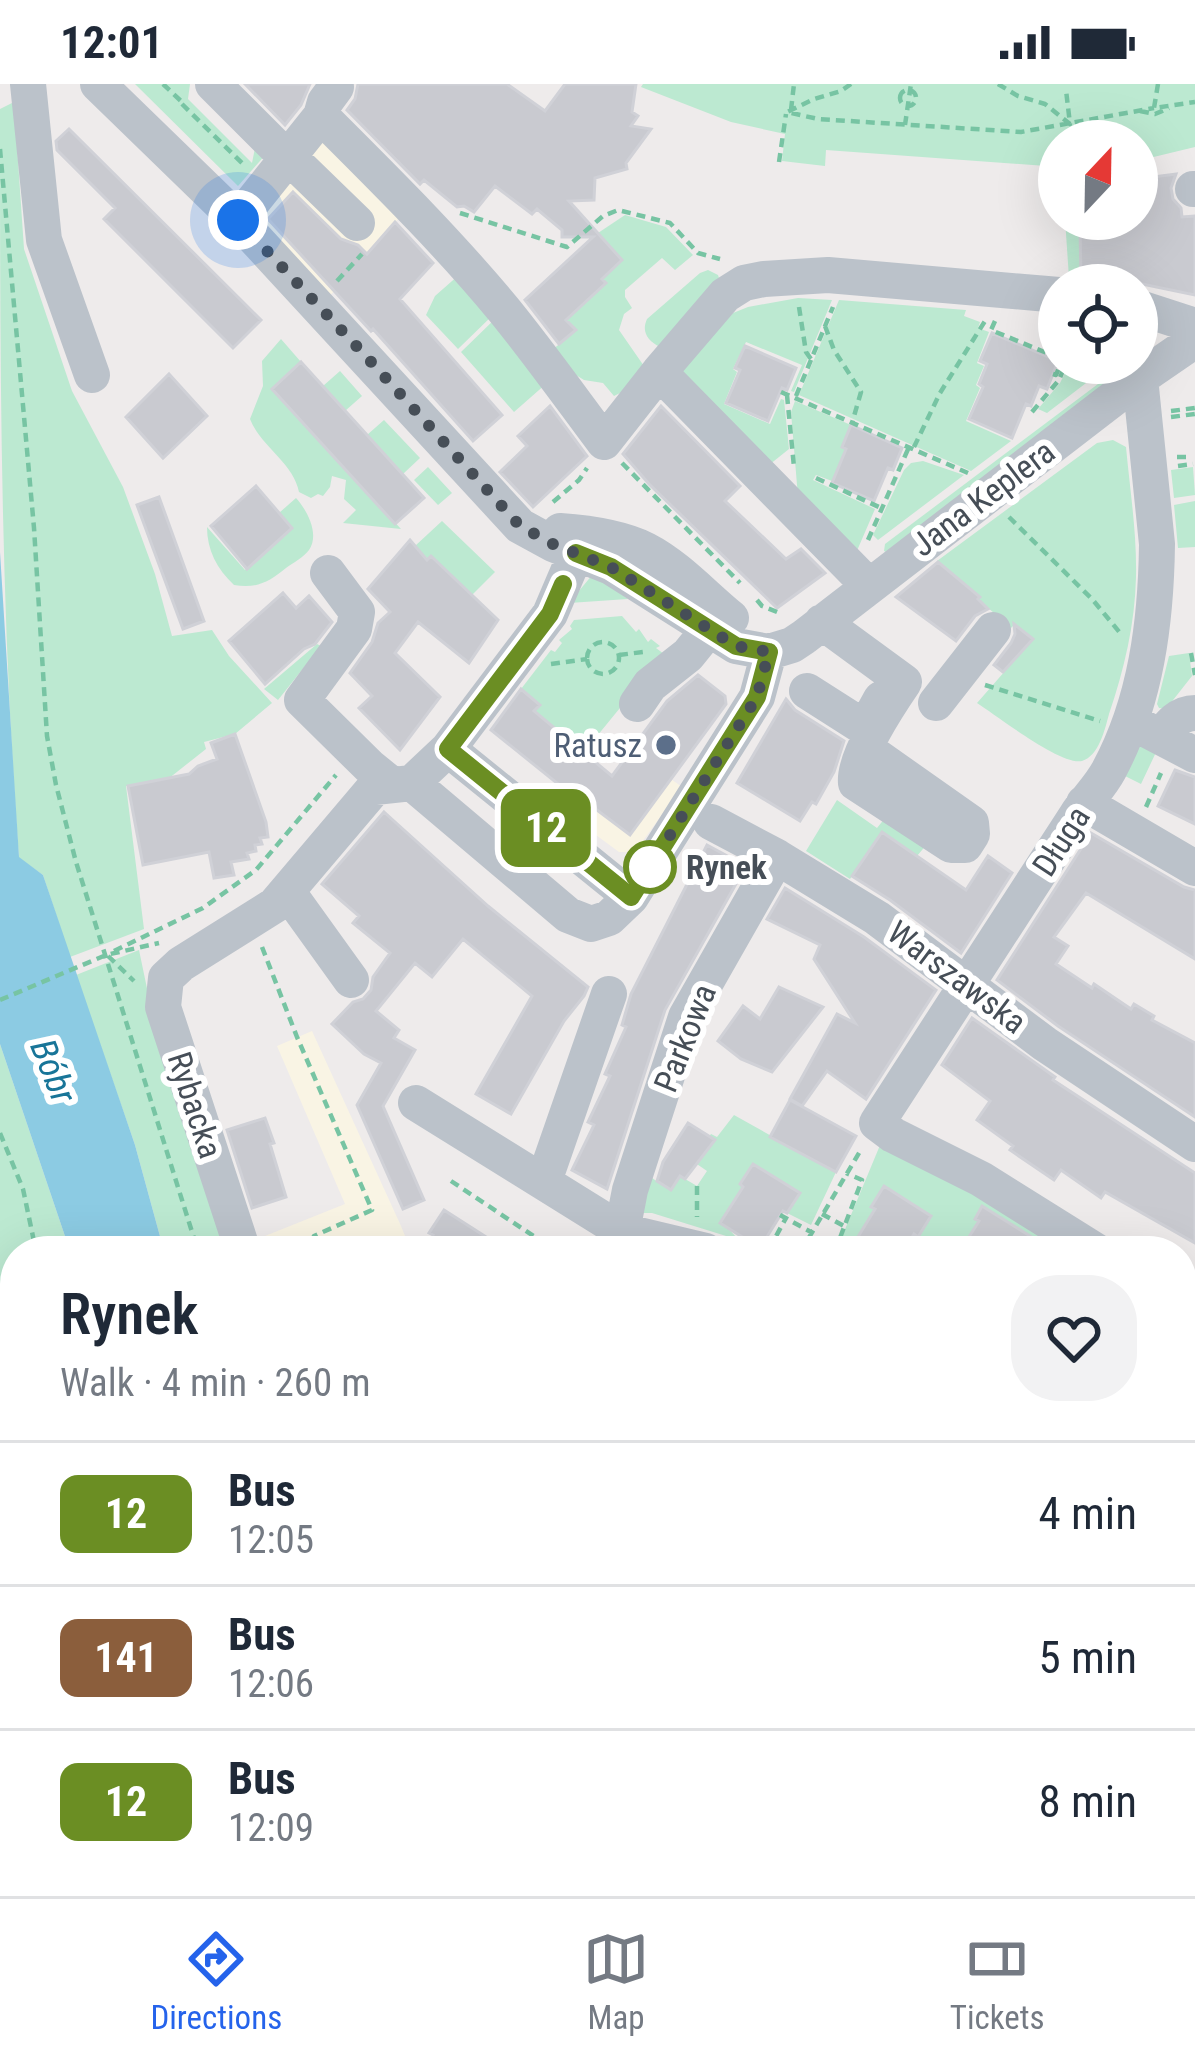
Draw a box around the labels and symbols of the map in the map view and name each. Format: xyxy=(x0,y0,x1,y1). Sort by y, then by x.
north arrow xyxy=(1038,120,1158,240)
your location xyxy=(208,190,268,250)
street label: Jana Keplera xyxy=(904,432,1062,564)
place label: Ratusz xyxy=(553,726,642,765)
marker: Ratusz xyxy=(653,732,679,758)
line badge: 12 xyxy=(492,789,600,867)
street label: Długa xyxy=(1024,799,1098,883)
marker: Rynek xyxy=(625,842,675,892)
place label: Rynek xyxy=(686,848,767,887)
street label: Warszawska xyxy=(880,912,1034,1042)
street label: Parkowa xyxy=(646,978,724,1098)
water label: Bóbr xyxy=(21,1033,85,1110)
street label: Rybacka xyxy=(160,1047,230,1163)

